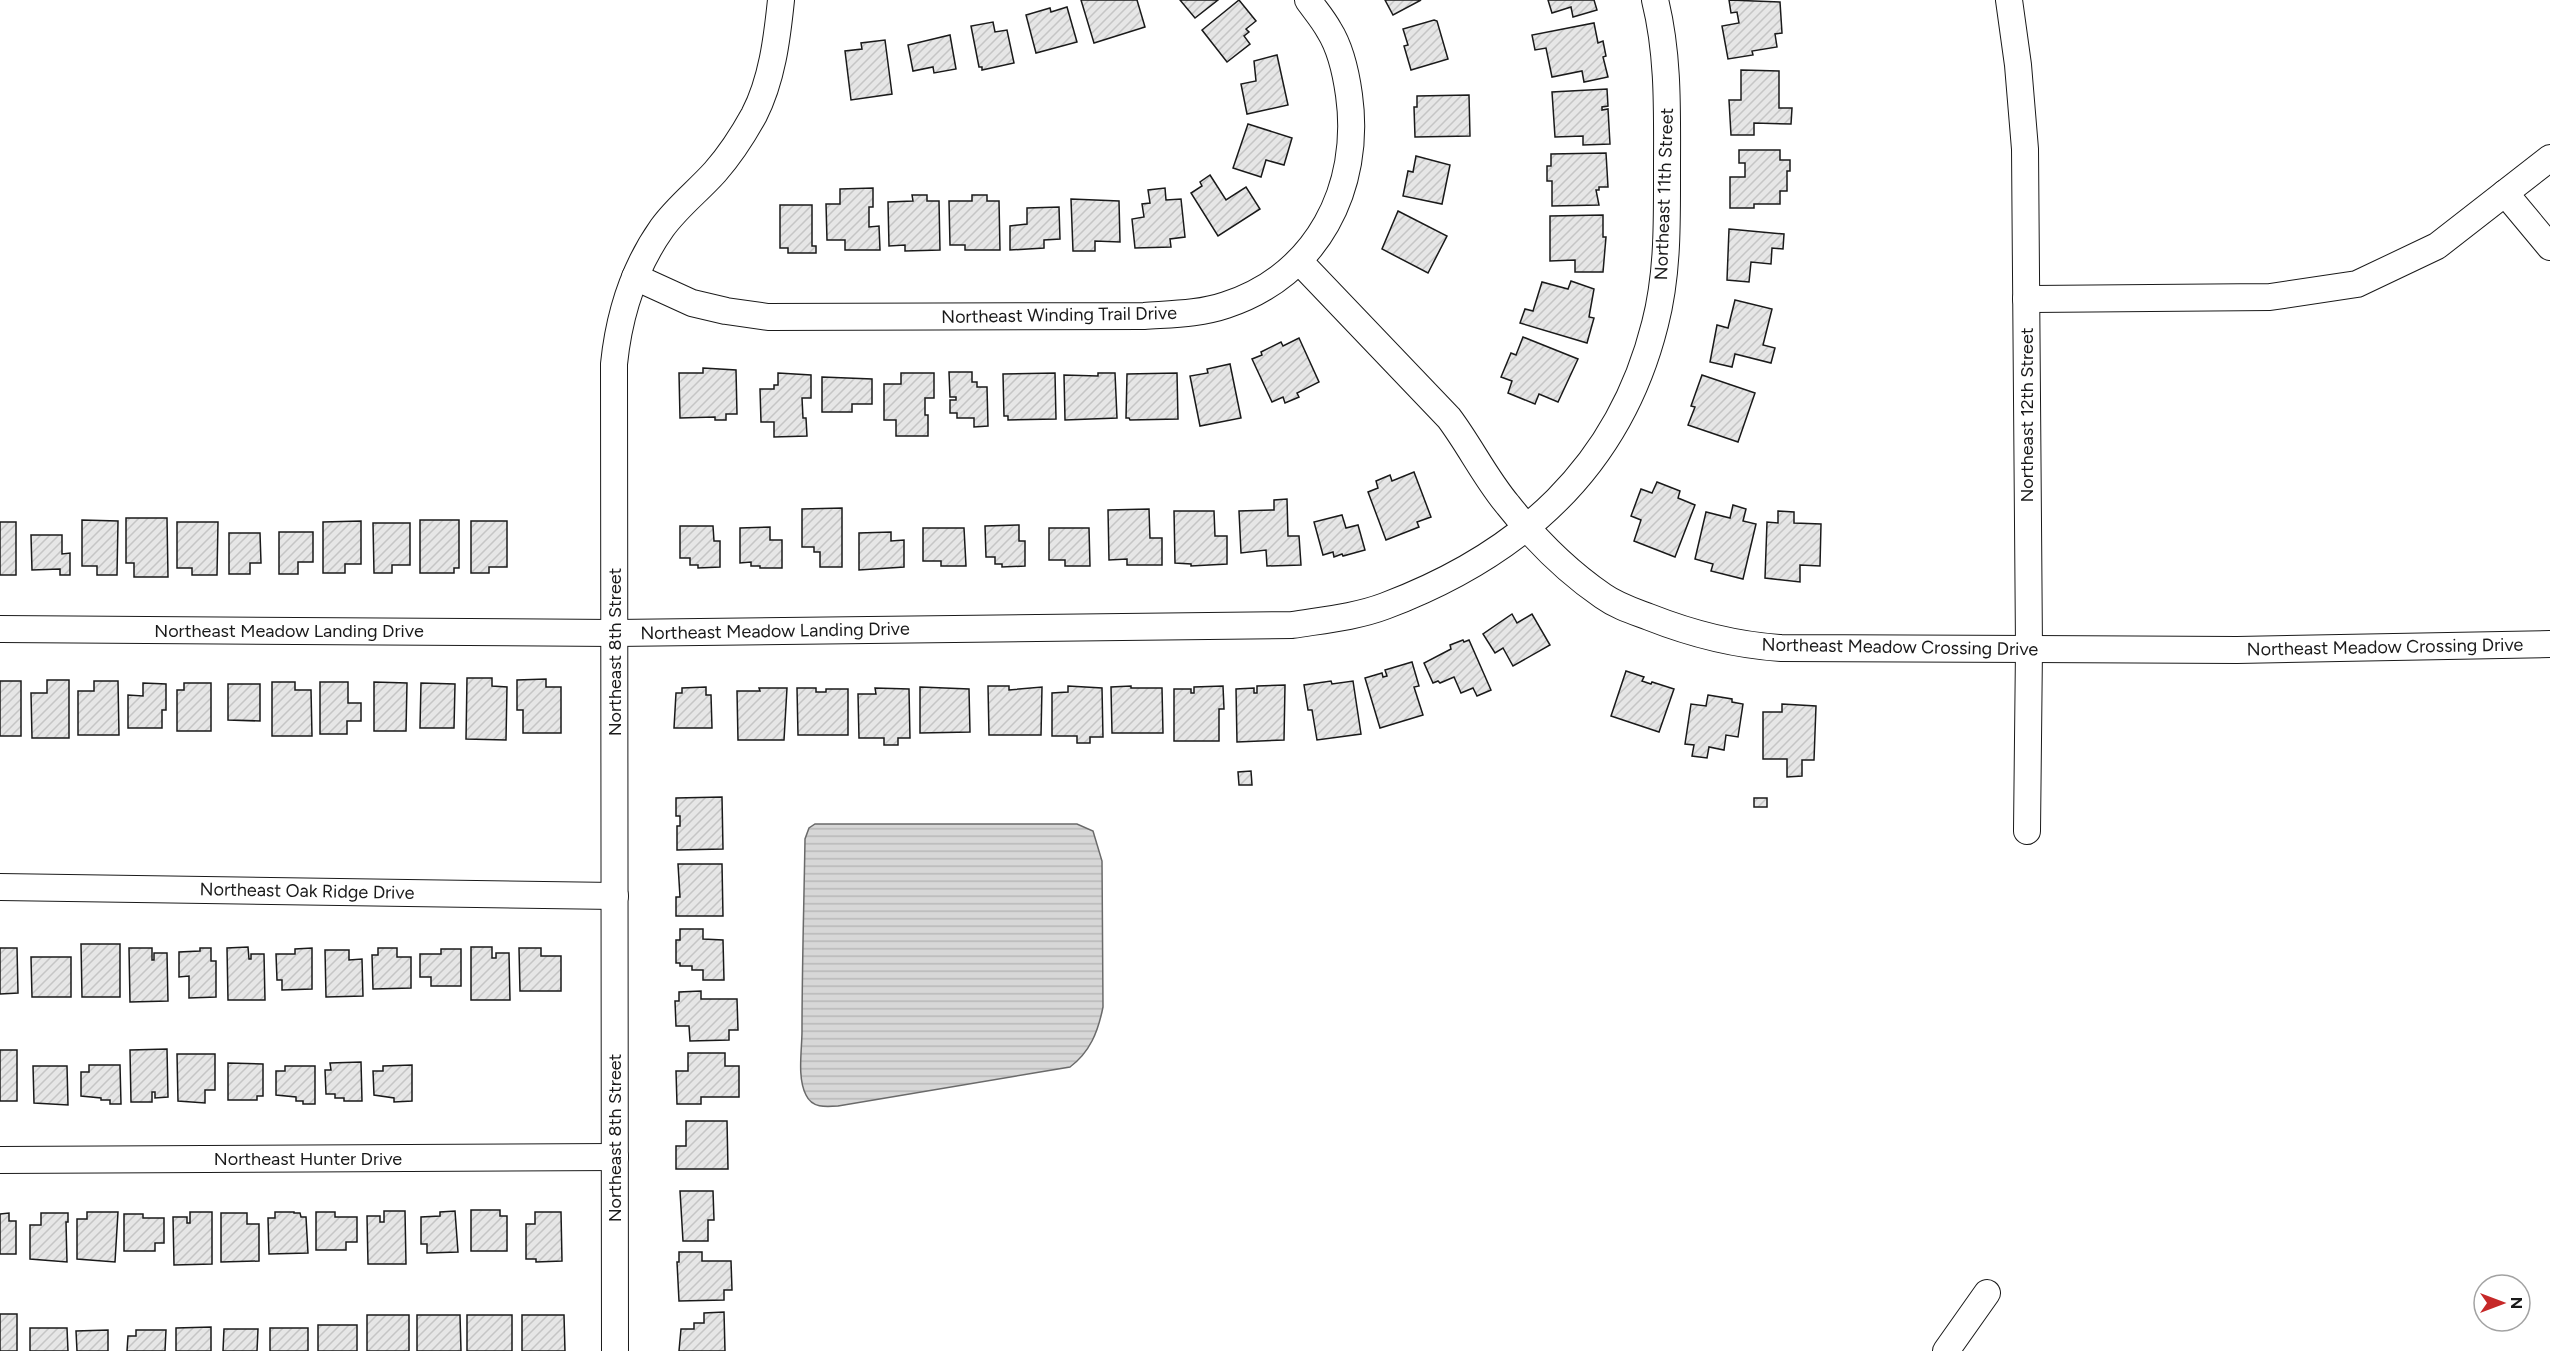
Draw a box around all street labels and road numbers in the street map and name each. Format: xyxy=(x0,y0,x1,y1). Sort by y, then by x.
street label: Northeast 11th Street xyxy=(1650,107,1678,281)
street label: Northeast Winding Trail Drive xyxy=(941,302,1177,328)
street label: Northeast 12th Street xyxy=(2016,327,2038,503)
street label: Northeast 8th Street xyxy=(604,567,626,736)
street label: Northeast Meadow Landing Drive xyxy=(640,618,910,644)
street label: Northeast Meadow Landing Drive xyxy=(154,620,424,642)
street label: Northeast Meadow Crossing Drive xyxy=(1762,634,2039,660)
street label: Northeast Meadow Crossing Drive xyxy=(2247,634,2524,660)
street label: Northeast Oak Ridge Drive xyxy=(199,878,415,904)
street label: Northeast 8th Street xyxy=(604,1053,626,1222)
street label: Northeast Hunter Drive xyxy=(214,1148,402,1170)

